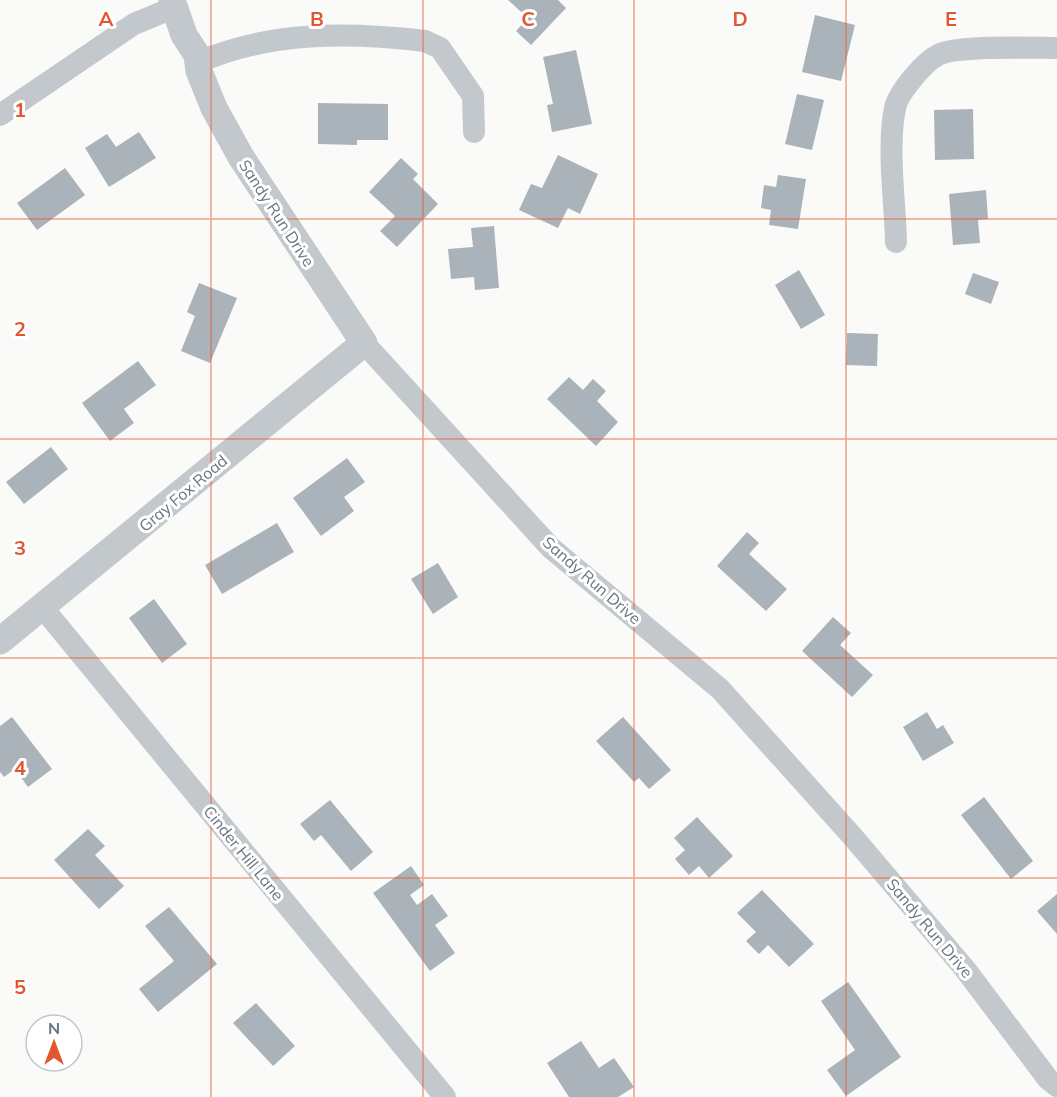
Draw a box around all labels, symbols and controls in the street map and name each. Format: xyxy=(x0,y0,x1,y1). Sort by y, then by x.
text: A xyxy=(99,6,114,31)
text: B xyxy=(310,6,324,31)
text: C xyxy=(521,6,535,31)
text: D xyxy=(732,6,748,31)
text: E xyxy=(945,6,957,31)
text: 1 xyxy=(14,97,26,122)
street label: Sandy Run Drive xyxy=(235,156,319,270)
text: 2 xyxy=(14,316,26,341)
street label: Gray Fox Road xyxy=(135,450,231,536)
street label: Sandy Run Drive xyxy=(539,532,645,628)
text: 3 xyxy=(14,535,26,560)
text: 4 xyxy=(14,755,26,780)
street label: Cinder Hill Lane xyxy=(200,801,288,905)
street label: Sandy Run Drive xyxy=(883,874,977,982)
text: 5 xyxy=(14,974,26,999)
north arrow xyxy=(24,1013,84,1073)
text: N xyxy=(48,1018,60,1038)

